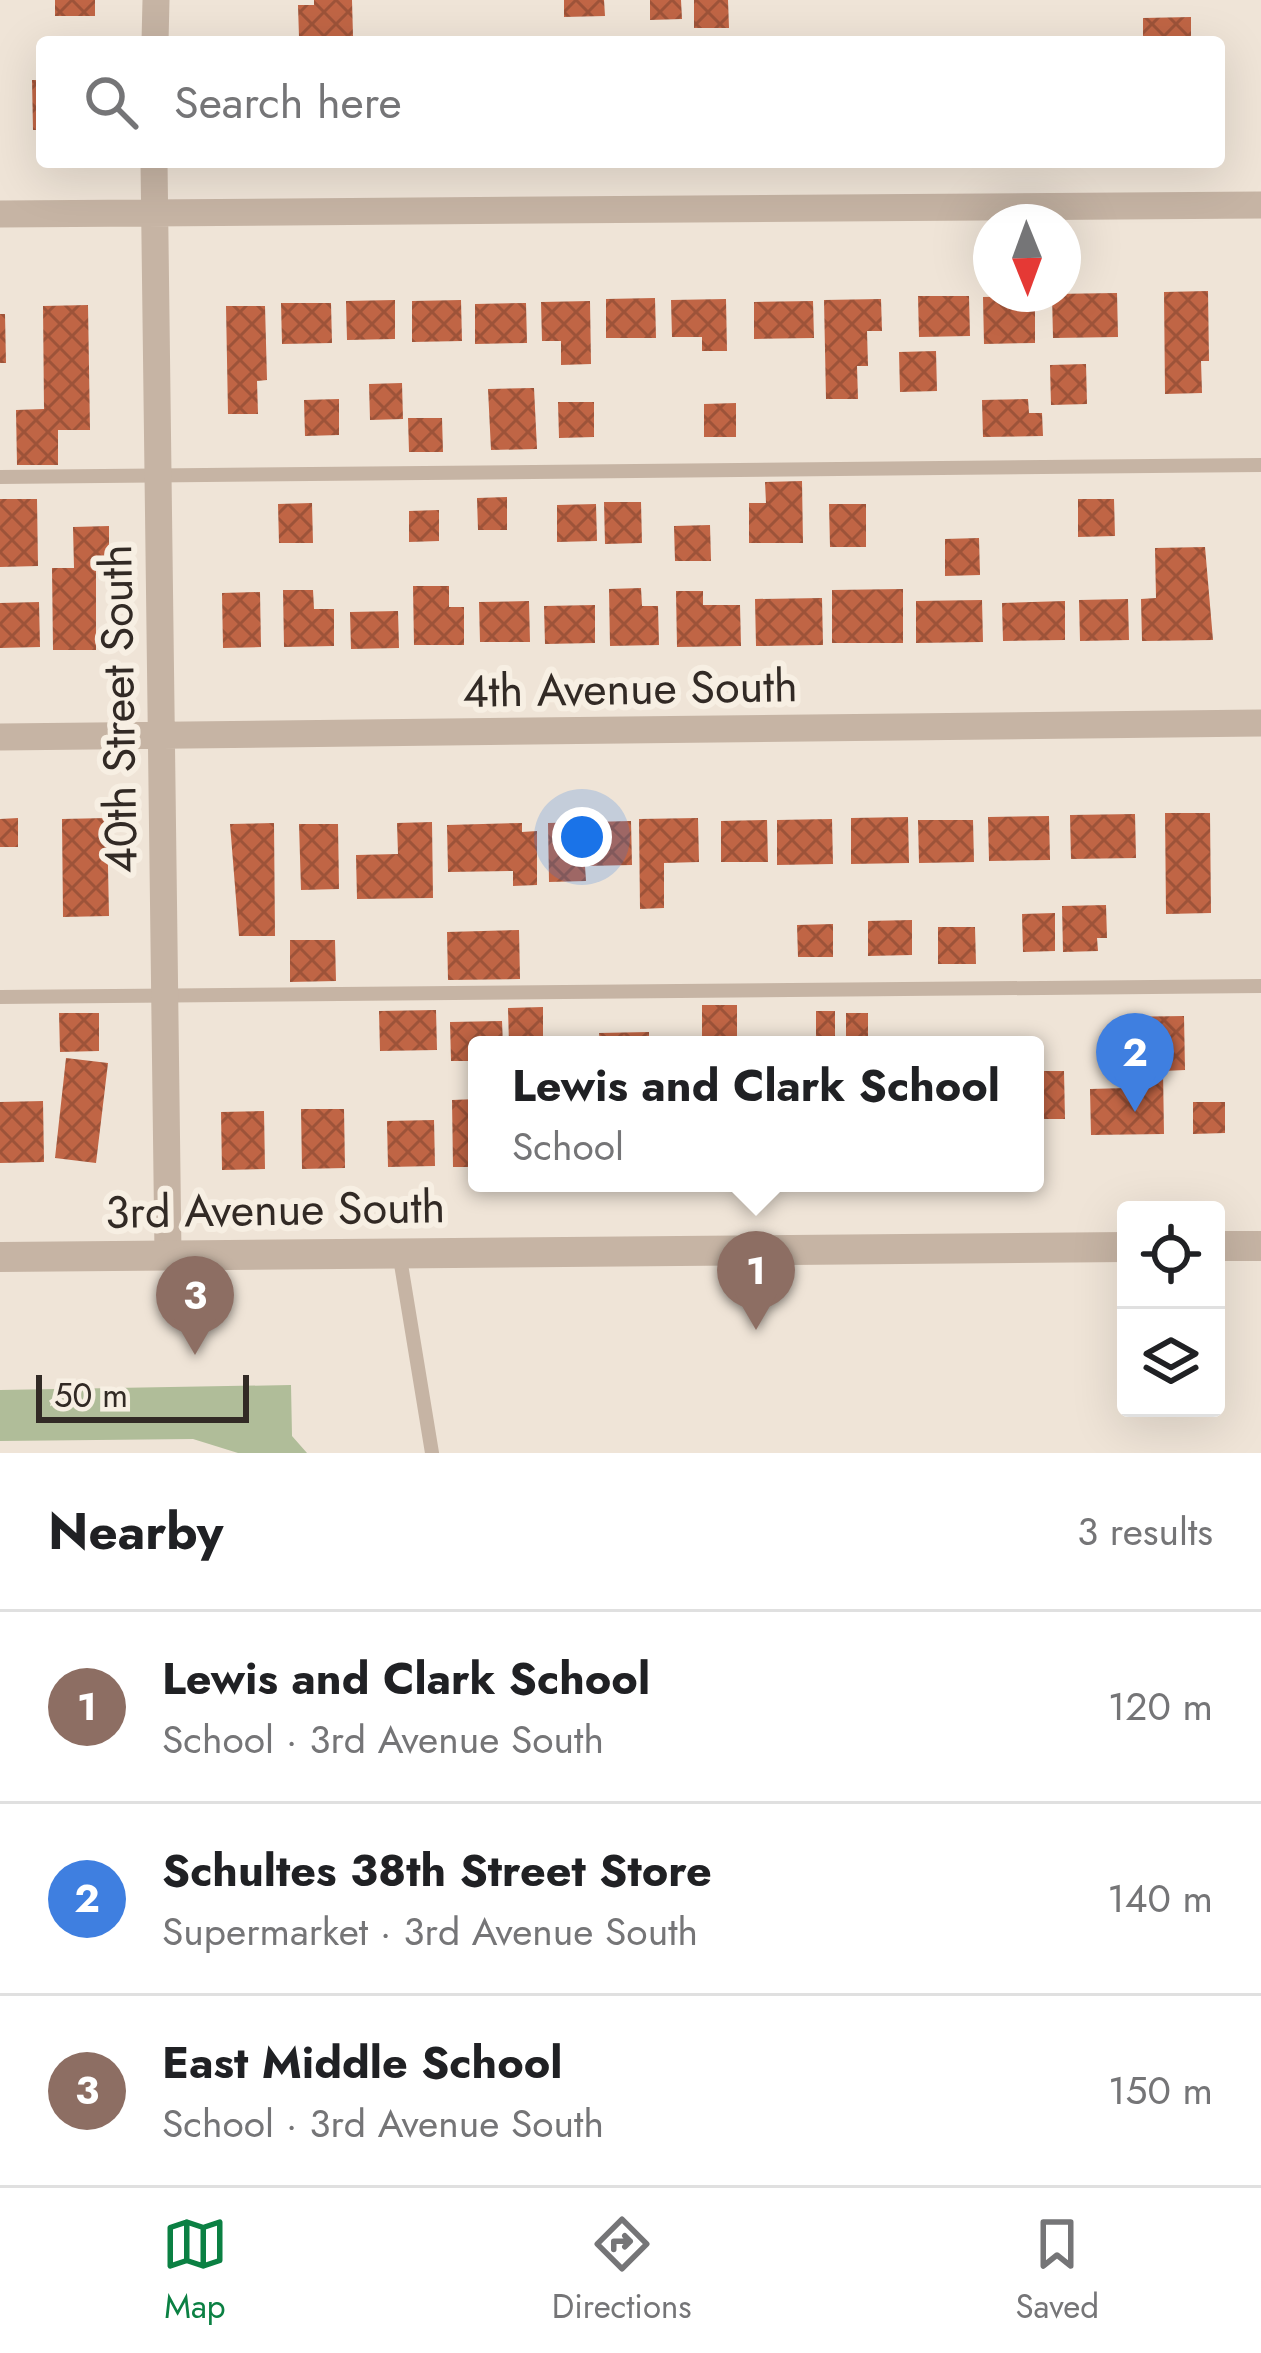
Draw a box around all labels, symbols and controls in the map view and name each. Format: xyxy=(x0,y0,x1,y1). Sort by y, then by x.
search box xyxy=(36,36,1225,168)
icon: search xyxy=(78,69,144,135)
text: Search here xyxy=(174,70,402,135)
north arrow xyxy=(973,204,1081,312)
street label: 40th Street South xyxy=(83,544,154,874)
street label: 4th Avenue South xyxy=(462,653,798,724)
your location xyxy=(552,807,612,867)
pin: 2 xyxy=(1096,1013,1174,1112)
popup xyxy=(468,1036,1044,1192)
text: Lewis and Clark School xyxy=(512,1053,1000,1118)
text: School xyxy=(512,1118,624,1175)
street label: 3rd Avenue South xyxy=(104,1174,446,1245)
map controls xyxy=(1117,1201,1225,1417)
button: locate xyxy=(1117,1201,1225,1309)
pin: 1 xyxy=(717,1231,795,1330)
pin: 3 xyxy=(156,1256,234,1355)
button: layers xyxy=(1117,1309,1225,1417)
scale bar xyxy=(36,1369,249,1422)
text: 50 m xyxy=(54,1372,128,1419)
text: Nearby xyxy=(48,1494,223,1568)
text: 3 results xyxy=(1077,1503,1213,1560)
text: Lewis and Clark School xyxy=(162,1646,650,1711)
text: 1 xyxy=(77,1678,97,1735)
text: 120 m xyxy=(1108,1678,1213,1735)
text: School · 3rd Avenue South xyxy=(162,1711,604,1768)
text: Schultes 38th Street Store xyxy=(162,1838,712,1903)
text: 2 xyxy=(74,1870,100,1927)
text: 140 m xyxy=(1107,1870,1213,1927)
text: Supermarket · 3rd Avenue South xyxy=(162,1903,698,1960)
text: East Middle School xyxy=(162,2030,562,2095)
text: 3 xyxy=(75,2062,99,2119)
text: 150 m xyxy=(1108,2062,1213,2119)
text: School · 3rd Avenue South xyxy=(162,2095,604,2152)
tab: Map xyxy=(162,2211,228,2330)
tab: Directions xyxy=(552,2211,692,2330)
tab: Saved xyxy=(1015,2211,1099,2330)

